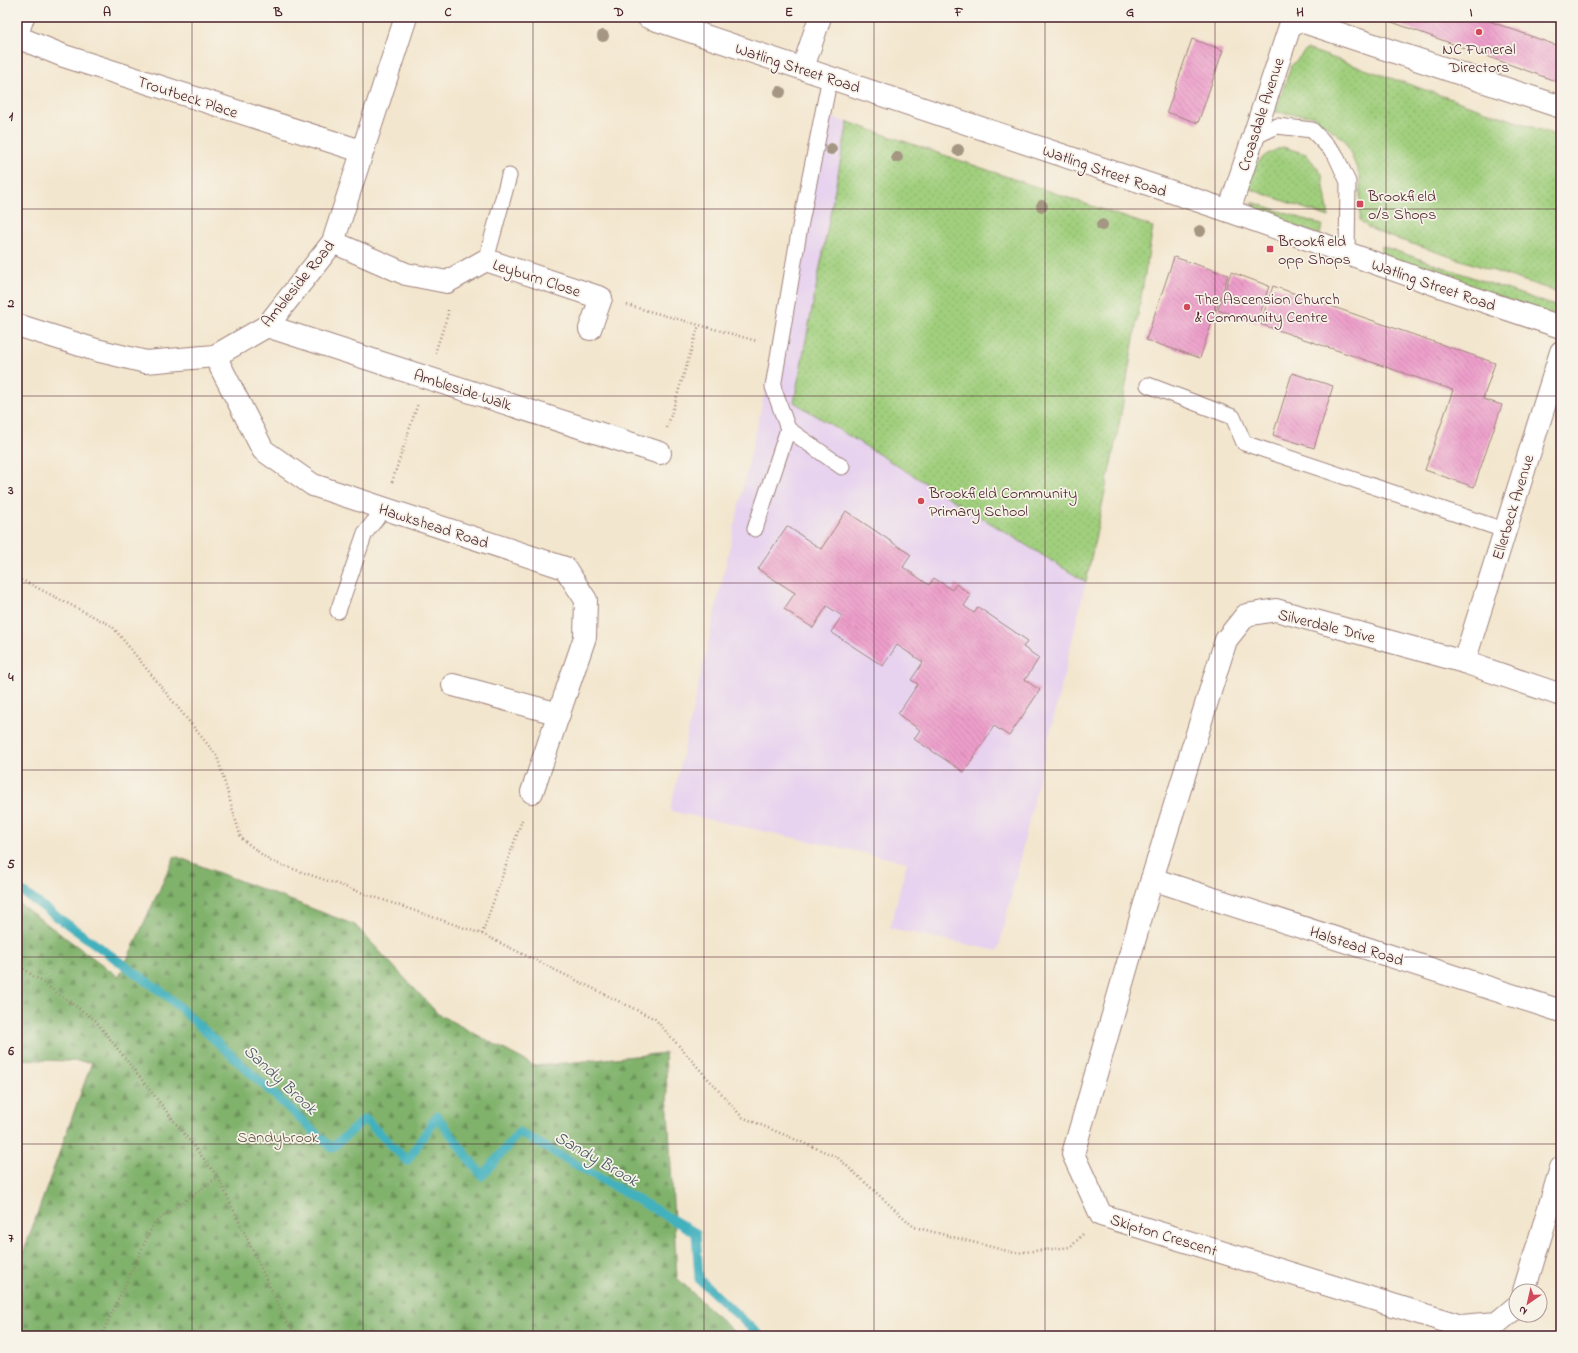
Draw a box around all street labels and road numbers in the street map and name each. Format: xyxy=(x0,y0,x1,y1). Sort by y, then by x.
street label: Watling Street Road xyxy=(732,37,863,100)
street label: Croasdale Avenue xyxy=(1232,54,1292,175)
street label: Troutbeck Place xyxy=(134,70,242,126)
street label: Watling Street Road xyxy=(1039,139,1170,204)
street label: Ambleside Road xyxy=(256,235,341,333)
street label: Leyburn Close xyxy=(489,253,584,305)
street label: Watling Street Road xyxy=(1368,253,1499,318)
street label: Ambleside Walk xyxy=(410,364,516,418)
street label: Ellerbeck Avenue xyxy=(1487,451,1542,563)
street label: Hawkshead Road xyxy=(375,498,492,556)
street label: Silverdale Drive xyxy=(1275,603,1379,651)
street label: Halstead Road xyxy=(1306,920,1407,973)
street label: Skipton Crescent xyxy=(1107,1208,1221,1264)

